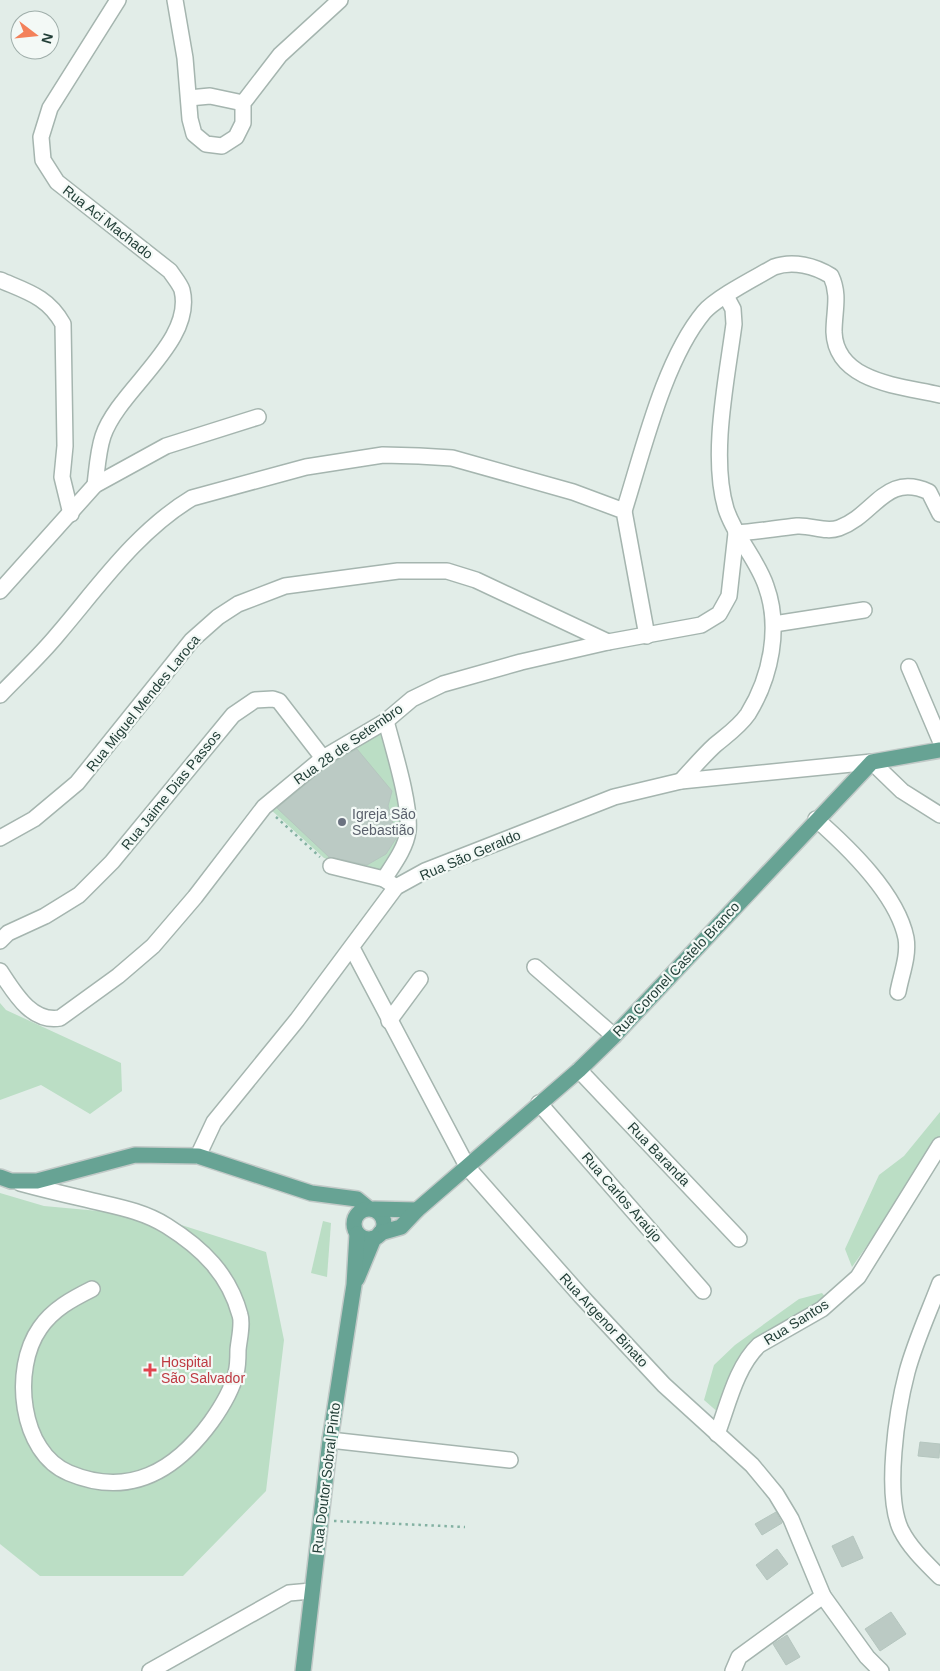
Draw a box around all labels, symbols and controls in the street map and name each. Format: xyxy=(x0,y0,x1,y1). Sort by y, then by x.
north arrow xyxy=(10,10,60,60)
text: N xyxy=(38,32,57,46)
street label: Rua Aci Machado xyxy=(60,182,156,262)
street label: Rua Miguel Mendes Laroca xyxy=(83,631,203,775)
street label: Rua 28 de Setembro xyxy=(290,700,406,788)
street label: Rua Jaime Dias Passos xyxy=(118,727,224,853)
place label: Igreja São Sebastião xyxy=(352,806,416,838)
marker: Igreja São Sebastião xyxy=(336,816,348,828)
street label: Rua São Geraldo xyxy=(417,826,523,884)
street label: Rua Coronel Castelo Branco xyxy=(609,898,743,1040)
street label: Rua Baranda xyxy=(625,1119,694,1189)
street label: Rua Carlos Araújo xyxy=(579,1149,665,1245)
street label: Rua Argenor Binato xyxy=(556,1270,652,1370)
street label: Rua Santos xyxy=(761,1296,831,1348)
place label: Hospital São Salvador xyxy=(161,1354,245,1386)
marker: Hospital São Salvador xyxy=(143,1363,157,1377)
street label: Rua Doutor Sobral Pinto xyxy=(309,1402,343,1554)

